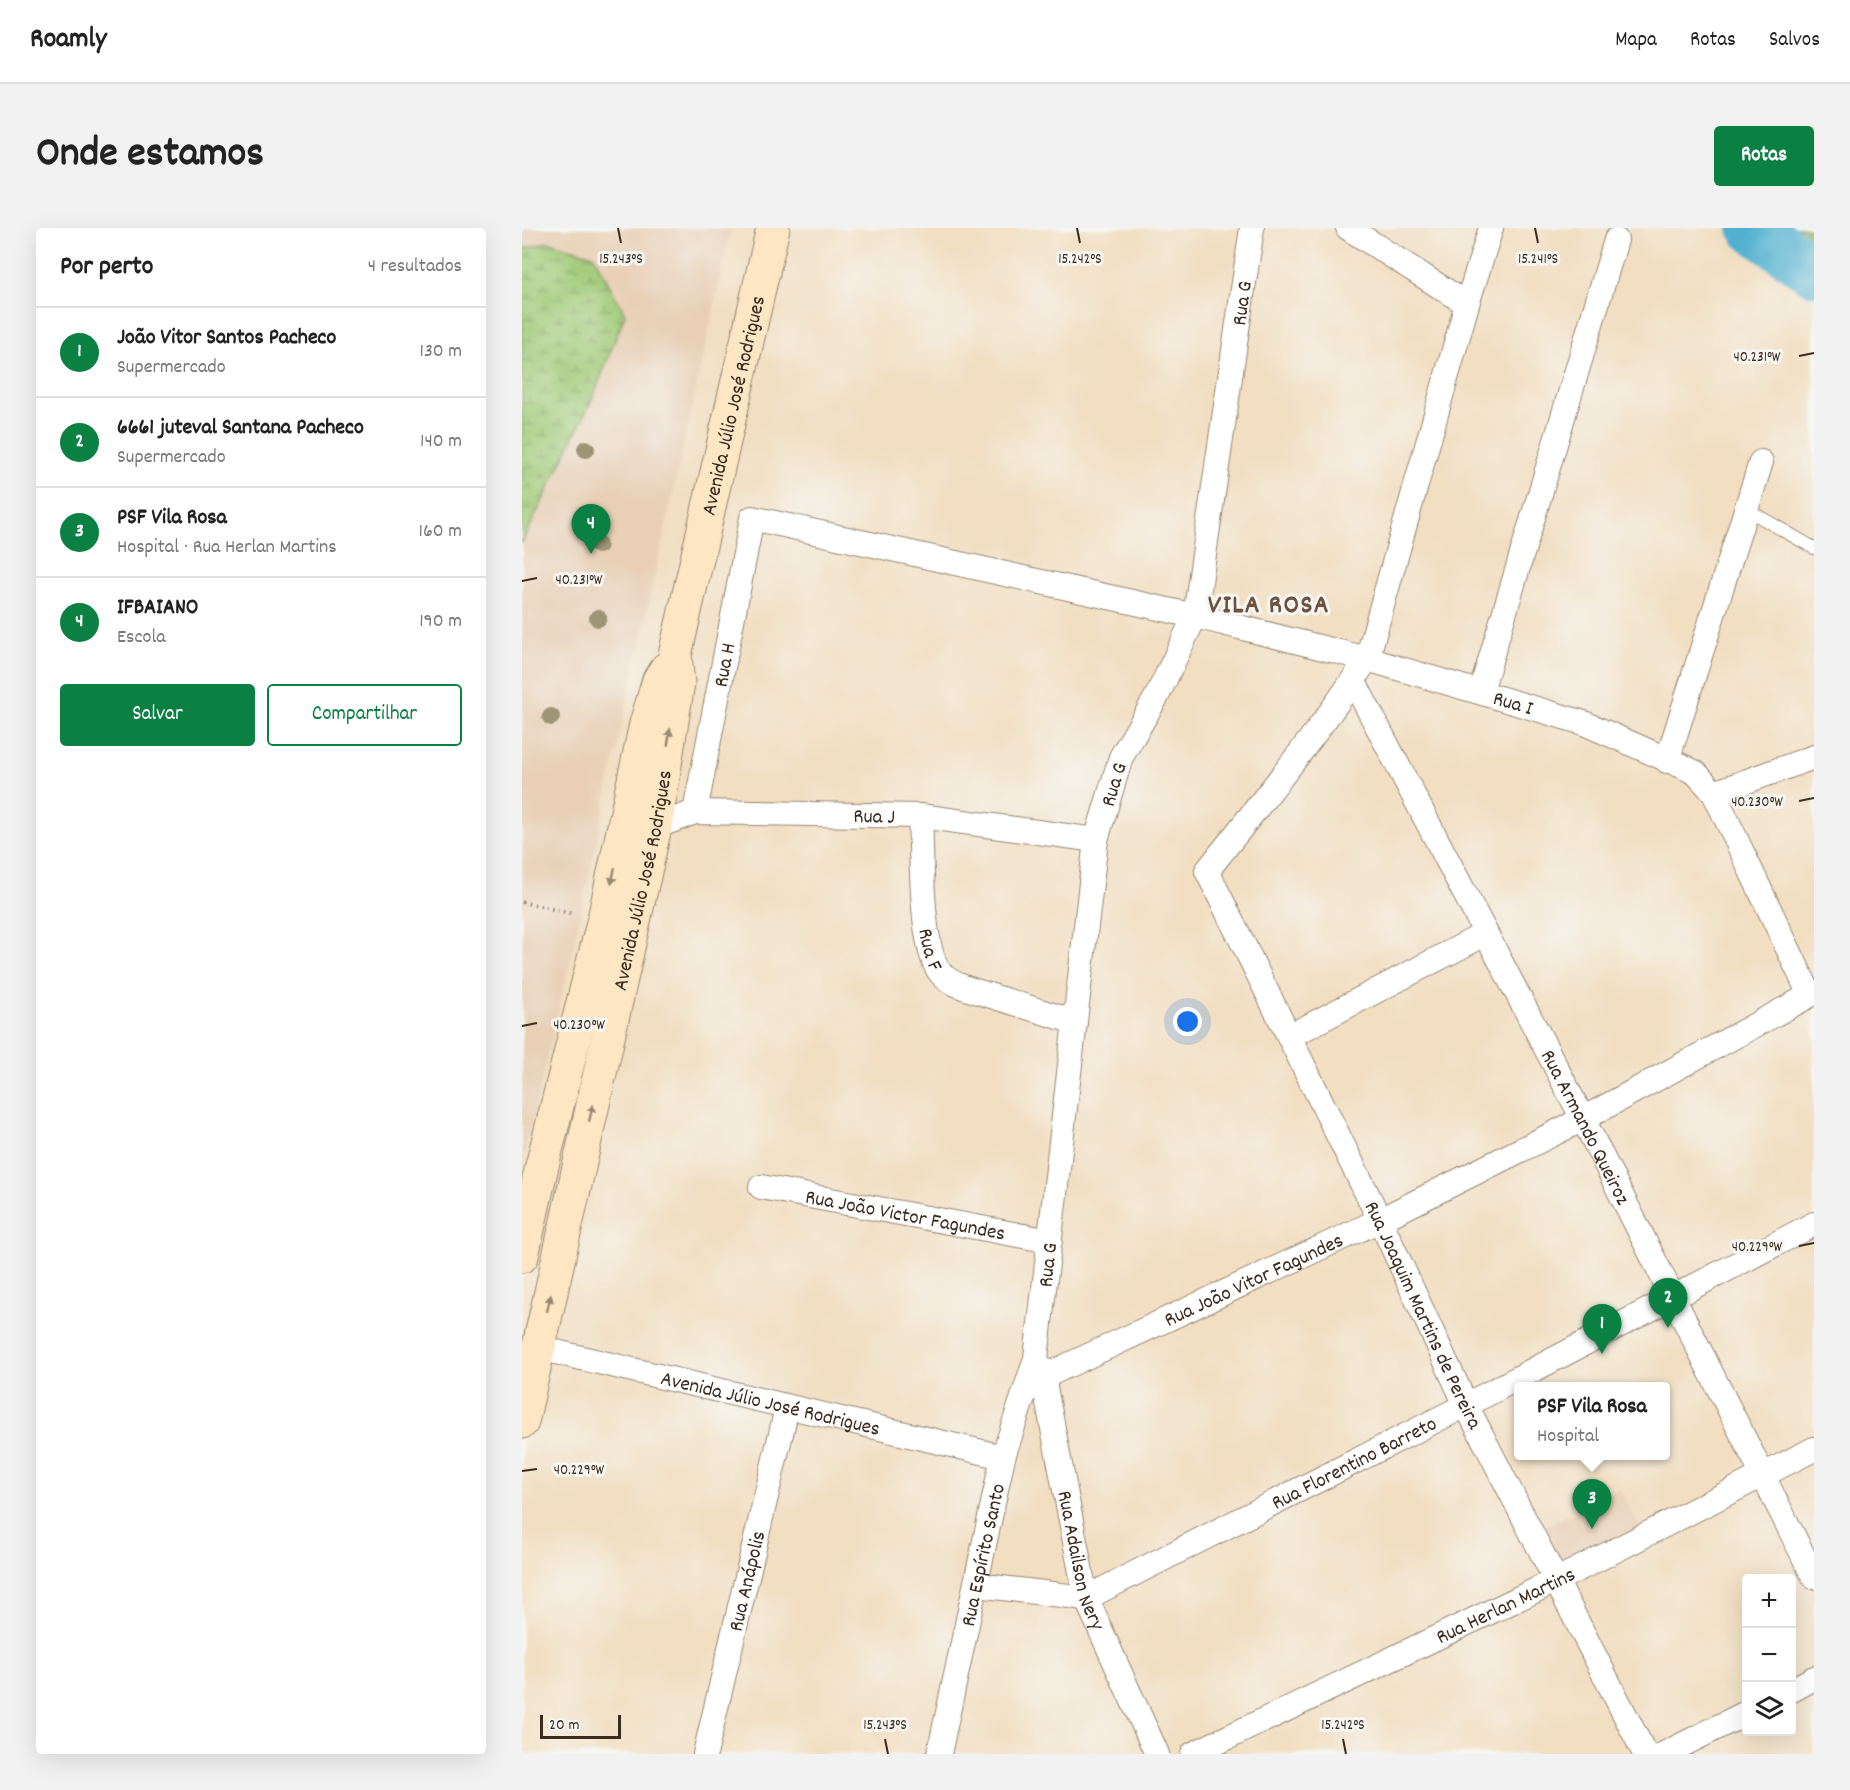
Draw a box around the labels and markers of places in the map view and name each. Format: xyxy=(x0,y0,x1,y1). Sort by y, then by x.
pin: 4 xyxy=(572,504,610,554)
pin: 2 xyxy=(1648,1278,1688,1328)
pin: 1 xyxy=(1582,1304,1622,1354)
pin: 3 xyxy=(1572,1480,1612,1529)

